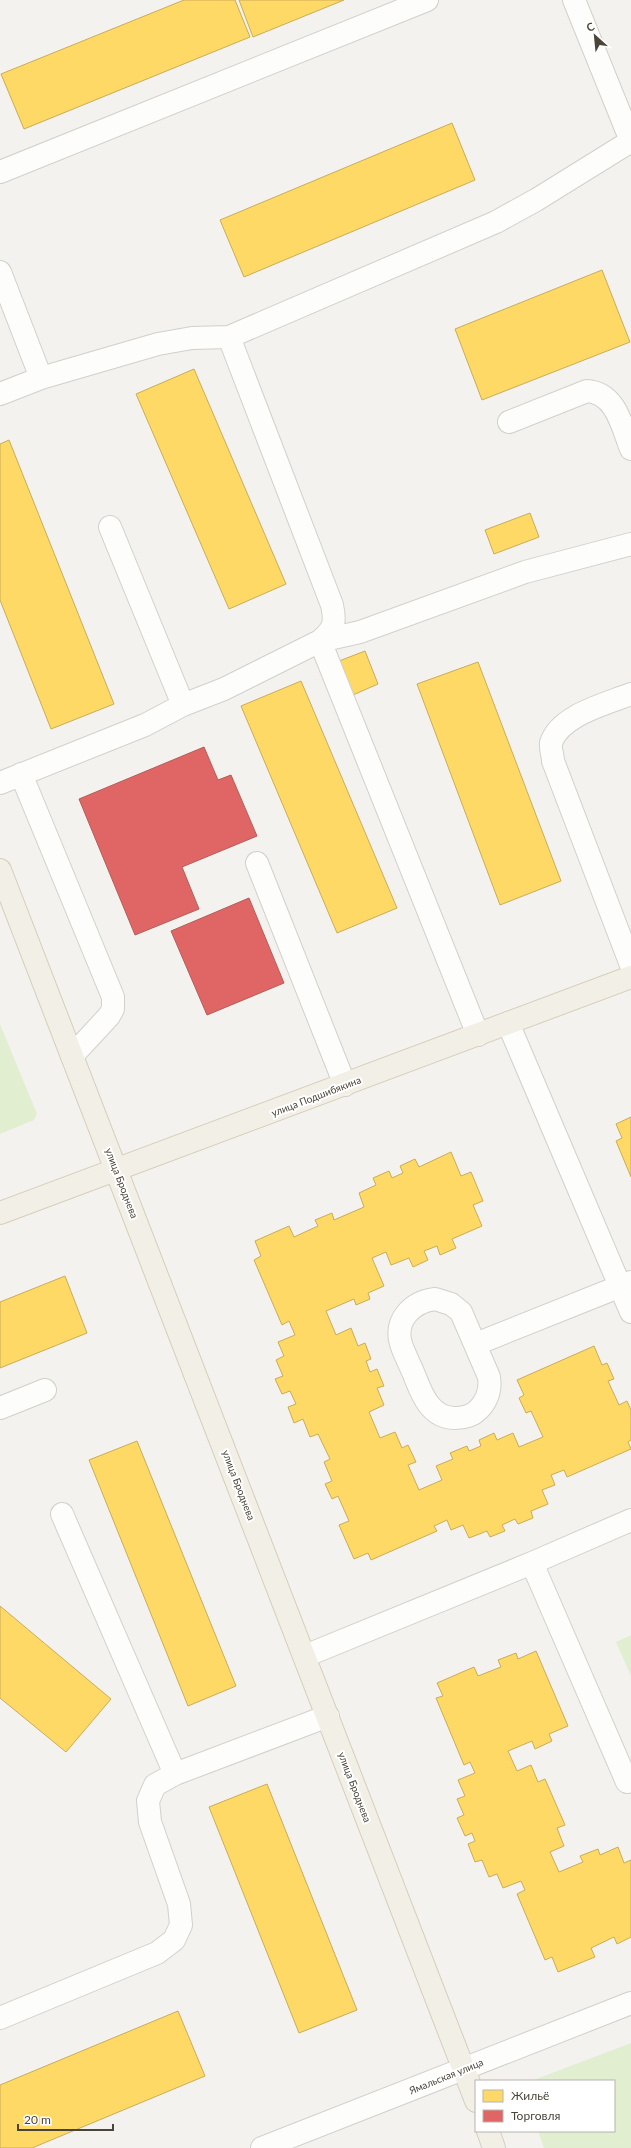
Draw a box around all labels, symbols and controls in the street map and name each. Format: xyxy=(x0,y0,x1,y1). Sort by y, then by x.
north arrow xyxy=(575,16,615,56)
text: С xyxy=(584,19,597,34)
street label: улица Подшибякина xyxy=(270,1073,363,1119)
street label: улица Броднева xyxy=(103,1146,141,1220)
street label: улица Броднева xyxy=(220,1448,258,1522)
street label: улица Броднева xyxy=(336,1750,374,1824)
street label: Ямальская улица xyxy=(406,2056,485,2097)
legend xyxy=(475,2080,615,2132)
text: Жильё xyxy=(511,2088,549,2103)
scale bar xyxy=(18,2106,113,2132)
text: Торговля xyxy=(511,2108,561,2123)
text: 20 m xyxy=(24,2112,51,2127)

